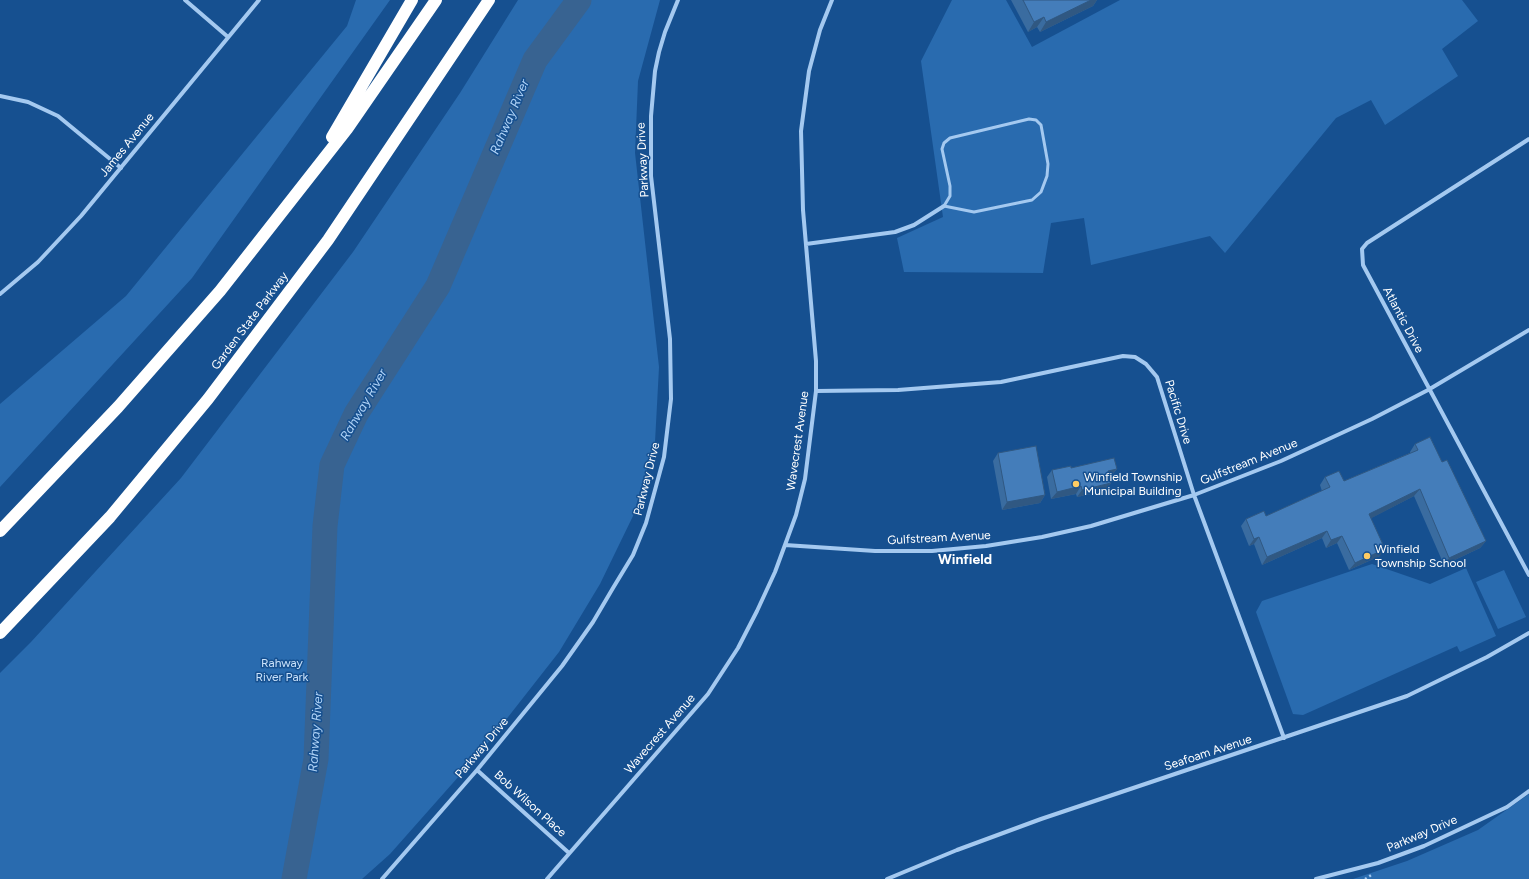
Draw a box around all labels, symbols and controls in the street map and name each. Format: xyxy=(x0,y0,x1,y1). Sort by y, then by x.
water label: Rahway River xyxy=(487,77,533,157)
street label: James Avenue xyxy=(97,110,157,180)
street label: Parkway Drive xyxy=(634,122,652,198)
street label: Garden State Parkway xyxy=(208,269,292,373)
street label: Atlantic Drive xyxy=(1380,285,1426,355)
water label: Rahway River xyxy=(337,366,391,444)
street label: Pacific Drive xyxy=(1161,378,1195,446)
street label: Wavecrest Avenue xyxy=(784,390,812,492)
street label: Gulfstream Avenue xyxy=(1198,436,1300,488)
street label: Parkway Drive xyxy=(631,441,663,517)
place label: Winfield Township Municipal Building xyxy=(1084,470,1182,498)
marker: Winfield Township Municipal Building xyxy=(1071,479,1081,489)
street label: Gulfstream Avenue xyxy=(887,528,991,548)
place label: Winfield Township School xyxy=(1375,542,1466,570)
marker: Winfield Township School xyxy=(1362,551,1372,561)
district label: Winfield xyxy=(938,552,992,568)
park label: Rahway River Park xyxy=(256,656,308,684)
street label: Wavecrest Avenue xyxy=(622,691,698,777)
water label: Rahway River xyxy=(305,692,327,772)
street label: Parkway Drive xyxy=(452,715,512,781)
street label: Seafoam Avenue xyxy=(1162,732,1254,774)
street label: Bob Wilson Place xyxy=(491,768,569,840)
street label: Parkway Drive xyxy=(1385,813,1459,855)

